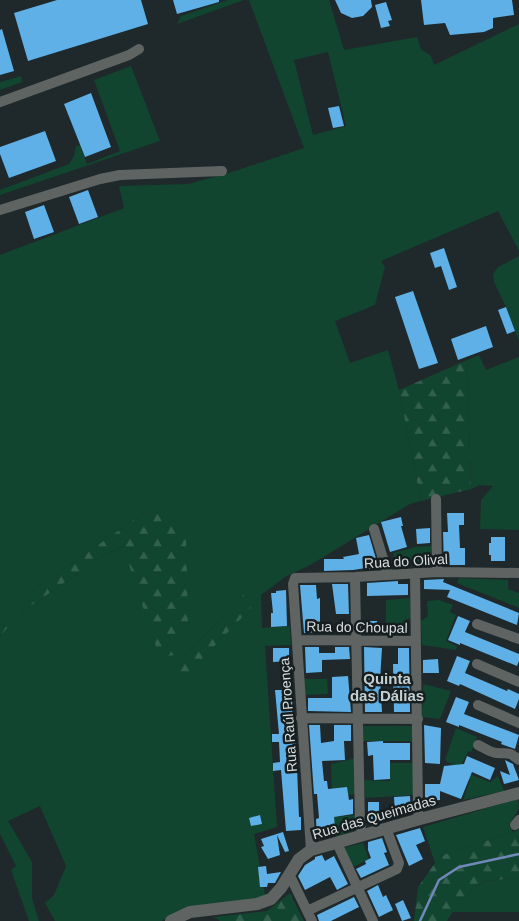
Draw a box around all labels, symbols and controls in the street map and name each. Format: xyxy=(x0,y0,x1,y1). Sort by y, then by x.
street label: Rua do Olival xyxy=(364,551,448,571)
street label: Rua do Choupal xyxy=(306,618,408,636)
street label: Rua Raúl Proença xyxy=(276,657,300,773)
district label: Quinta das Dálias xyxy=(350,670,424,704)
street label: Rua das Queimadas xyxy=(310,792,438,842)

